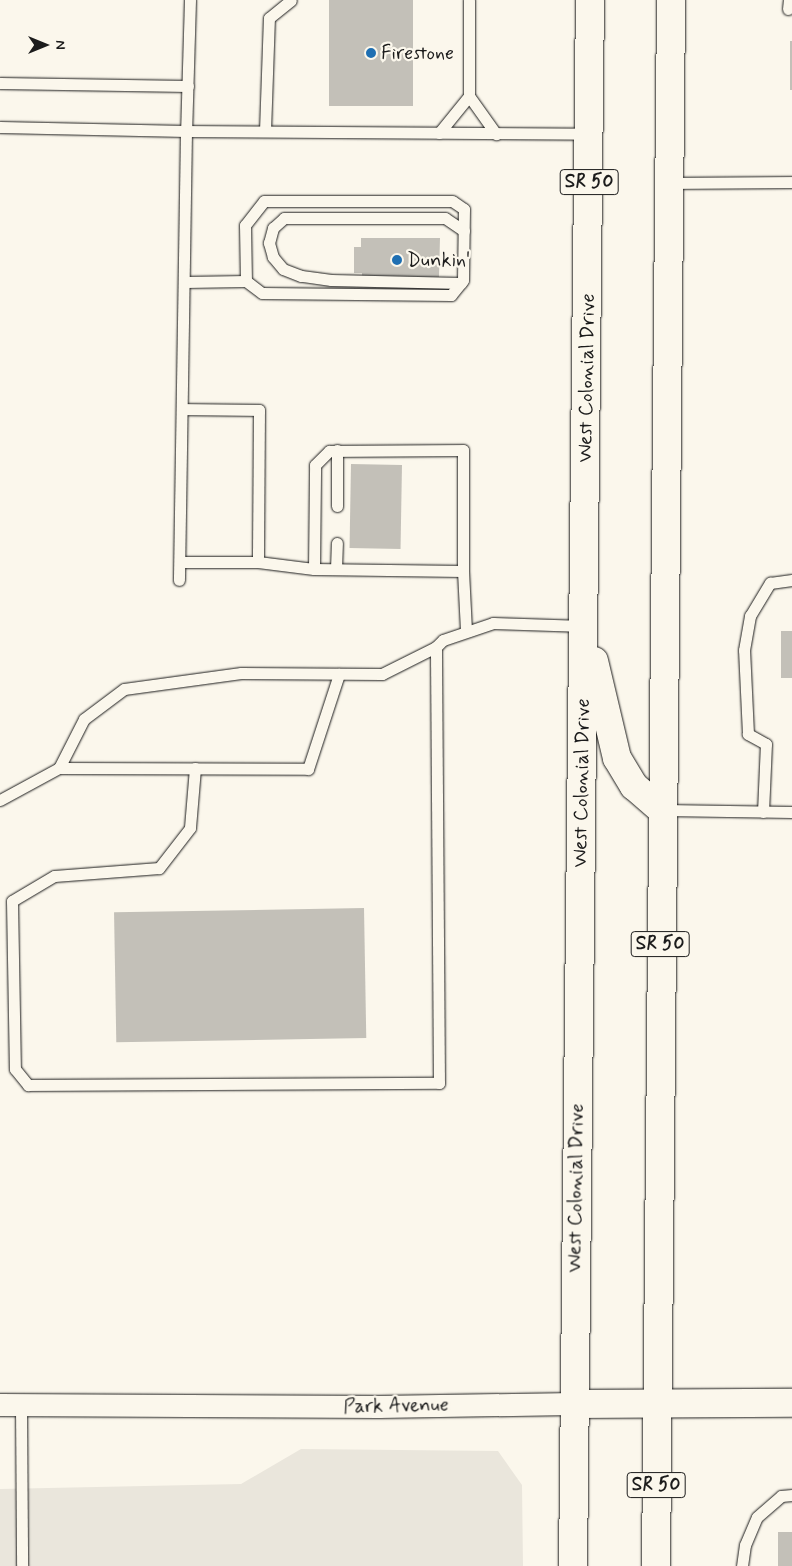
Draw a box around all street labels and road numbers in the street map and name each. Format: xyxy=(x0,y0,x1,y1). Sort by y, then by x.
road number: SR 50 xyxy=(559,166,619,198)
street label: West Colonial Drive xyxy=(574,294,600,462)
street label: West Colonial Drive xyxy=(569,699,595,867)
road number: SR 50 xyxy=(630,928,690,961)
street label: West Colonial Drive xyxy=(563,1104,589,1272)
street label: Park Avenue xyxy=(342,1393,450,1419)
road number: SR 50 xyxy=(626,1468,686,1502)

